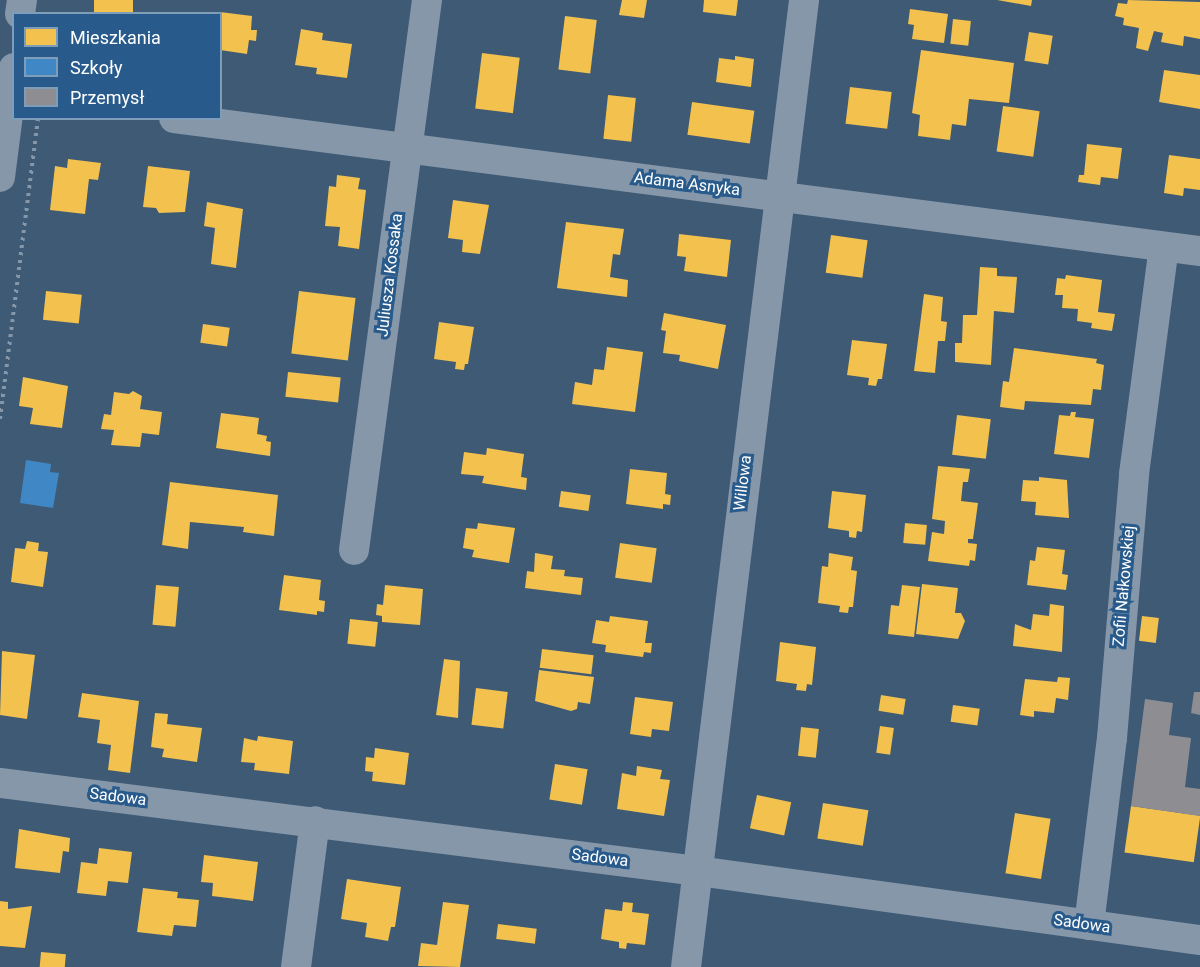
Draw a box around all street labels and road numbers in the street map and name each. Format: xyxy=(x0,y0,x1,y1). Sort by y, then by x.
street label: Adama Asnyka xyxy=(633,168,741,200)
street label: Juliusza Kossaka xyxy=(373,212,407,338)
street label: Willowa xyxy=(730,454,756,512)
street label: Zofii Nałkowskiej xyxy=(1109,525,1139,647)
street label: Sadowa xyxy=(89,784,147,810)
street label: Sadowa xyxy=(571,845,629,871)
street label: Sadowa xyxy=(1052,911,1112,937)

